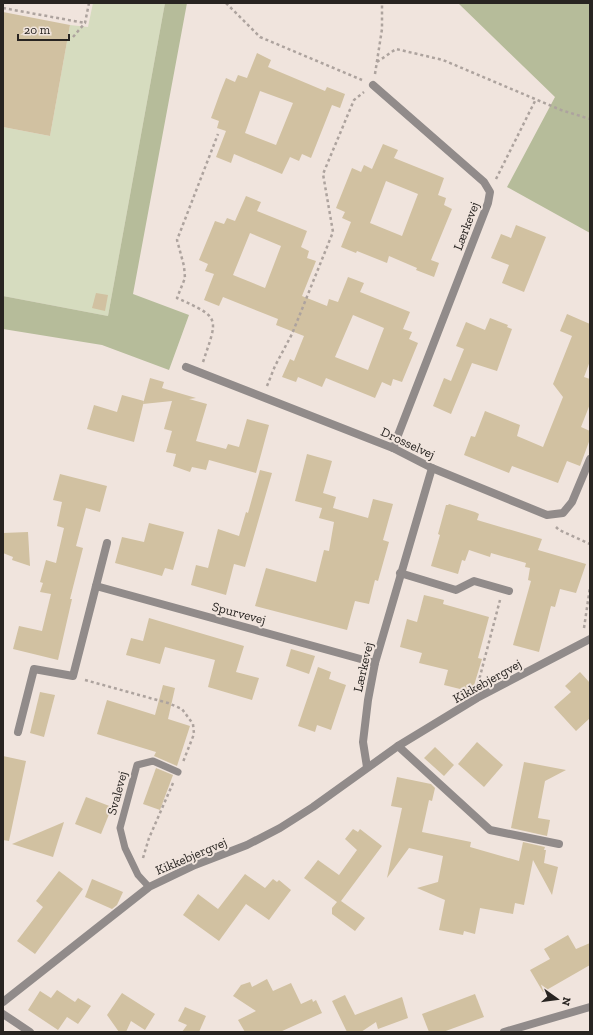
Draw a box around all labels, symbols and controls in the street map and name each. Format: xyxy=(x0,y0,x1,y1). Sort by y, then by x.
scale bar xyxy=(18,16,69,42)
text: 20 m xyxy=(24,23,51,37)
street label: Lærkevej xyxy=(450,200,483,253)
street label: Drosselvej xyxy=(378,424,437,463)
street label: Spurvevej xyxy=(210,599,267,628)
street label: Lærkevej xyxy=(350,641,377,694)
street label: Kikkebjergvej xyxy=(450,656,524,707)
street label: Svalevej xyxy=(104,769,131,817)
street label: Kikkebjergvej xyxy=(153,834,229,879)
north arrow xyxy=(537,979,577,1019)
text: N xyxy=(559,996,574,1008)

